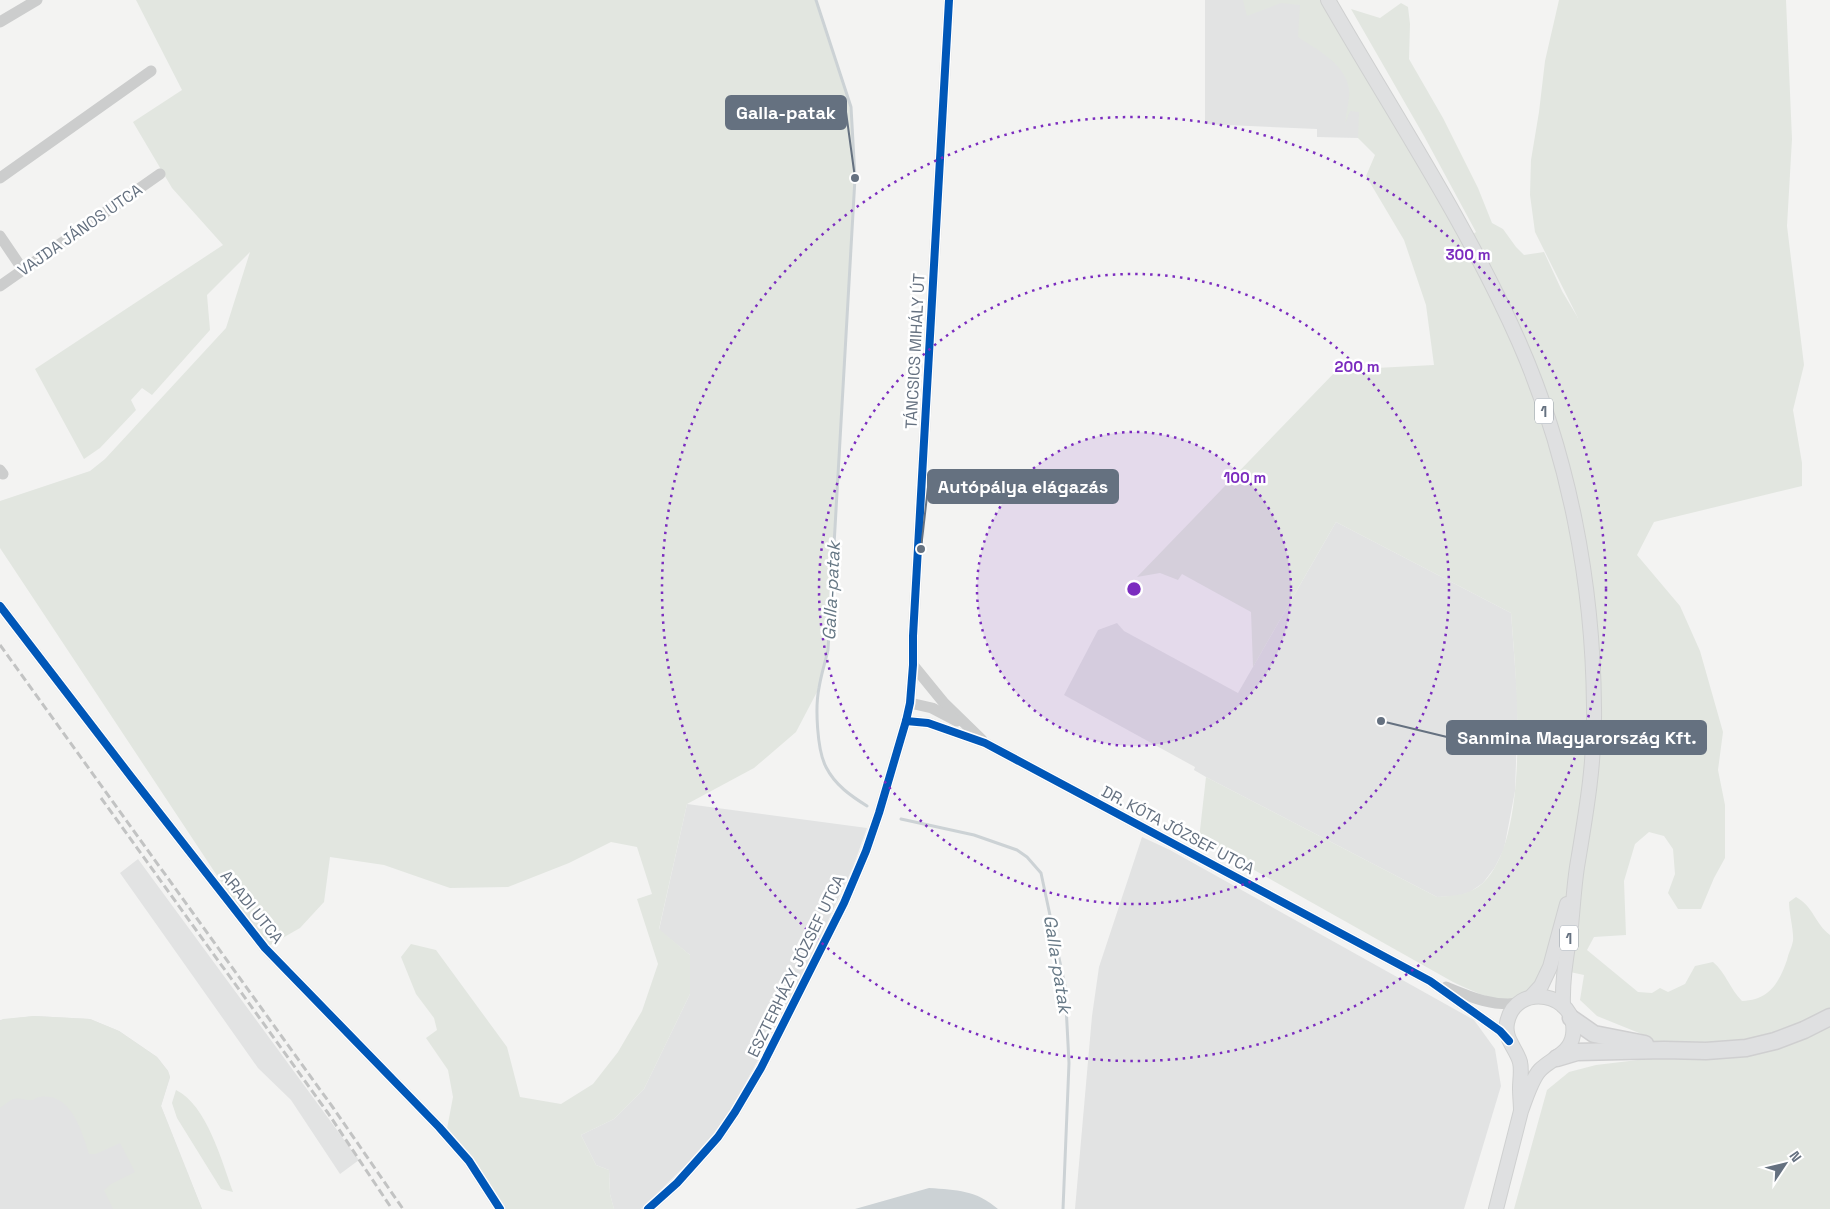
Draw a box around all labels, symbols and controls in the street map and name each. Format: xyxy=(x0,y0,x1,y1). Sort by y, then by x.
callout: Galla-patak xyxy=(726,96,846,129)
text: Galla-patak xyxy=(736,101,836,124)
street label: VAJDA JÁNOS UTCA xyxy=(14,179,146,281)
text: 300 m xyxy=(1445,245,1491,264)
street label: TÁNCSICS MIHÁLY ÚT xyxy=(900,273,930,429)
text: 200 m xyxy=(1335,357,1379,376)
road number: 1 xyxy=(1535,398,1553,424)
text: 100 m xyxy=(1224,468,1266,487)
callout: Autópálya elágazás xyxy=(928,470,1118,503)
text: Autópálya elágazás xyxy=(938,475,1108,498)
water label: Galla-patak xyxy=(817,539,845,641)
centre of rings xyxy=(1125,580,1143,598)
callout: Sanmina Magyarország Kft. xyxy=(1447,721,1706,754)
text: Sanmina Magyarország Kft. xyxy=(1457,726,1697,749)
street label: DR. KÓTA JÓZSEF UTCA xyxy=(1098,781,1258,879)
street label: ARADI UTCA xyxy=(216,866,288,948)
street label: ESZTERHÁZY JÓZSEF UTCA xyxy=(743,871,849,1061)
water label: Galla-patak xyxy=(1039,913,1077,1017)
road number: 1 xyxy=(1560,926,1578,950)
north arrow xyxy=(1760,1139,1810,1189)
text: N xyxy=(1786,1148,1806,1166)

